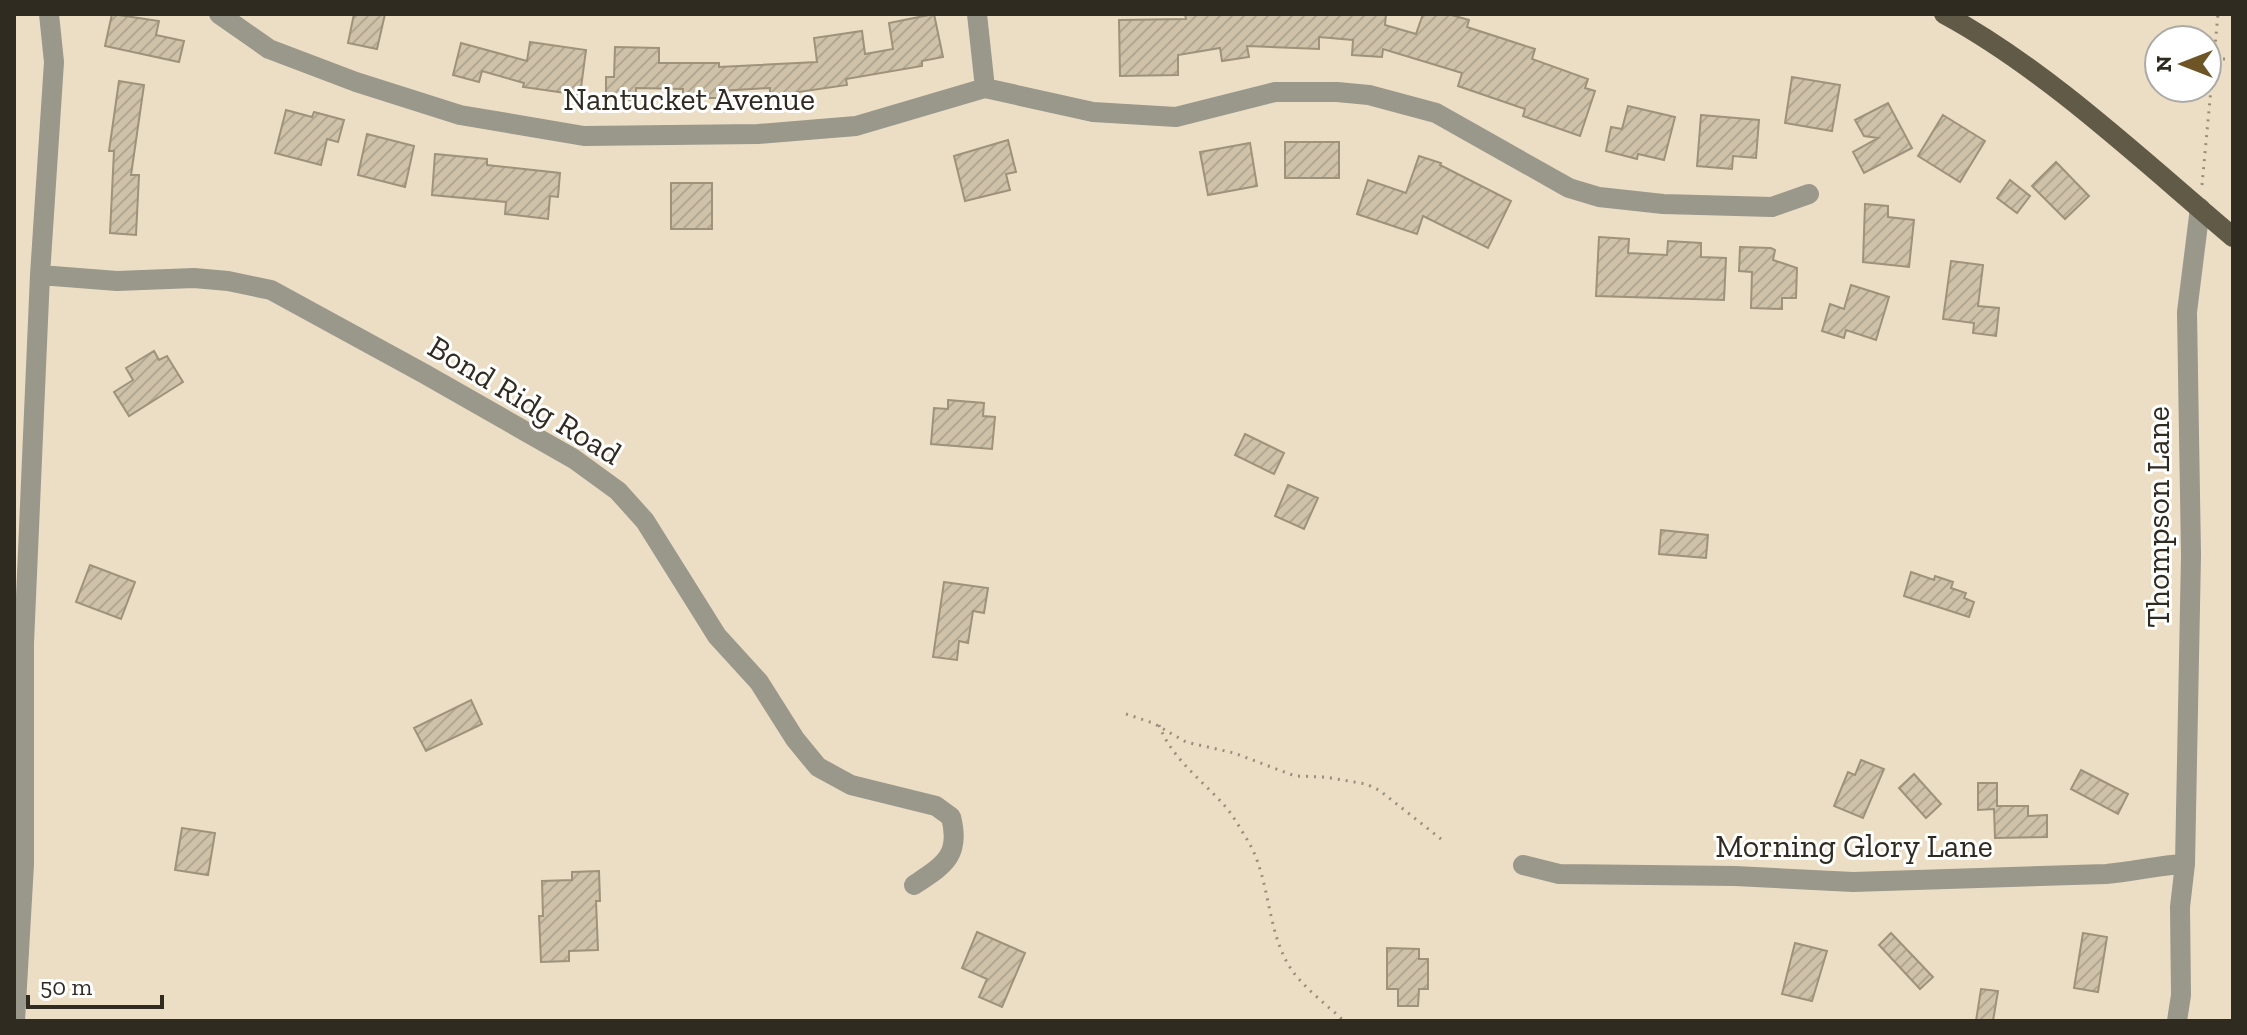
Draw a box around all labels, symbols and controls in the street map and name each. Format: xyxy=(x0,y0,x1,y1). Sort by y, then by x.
north arrow xyxy=(2143,24,2223,104)
text: N xyxy=(2150,55,2177,72)
street label: Nantucket Avenue xyxy=(563,80,815,118)
street label: Bond Ridg Road xyxy=(421,327,629,473)
street label: Thompson Lane xyxy=(2139,406,2177,628)
street label: Morning Glory Lane xyxy=(1715,827,1993,865)
scale bar xyxy=(28,959,162,1009)
text: 50 m xyxy=(40,972,93,1001)

